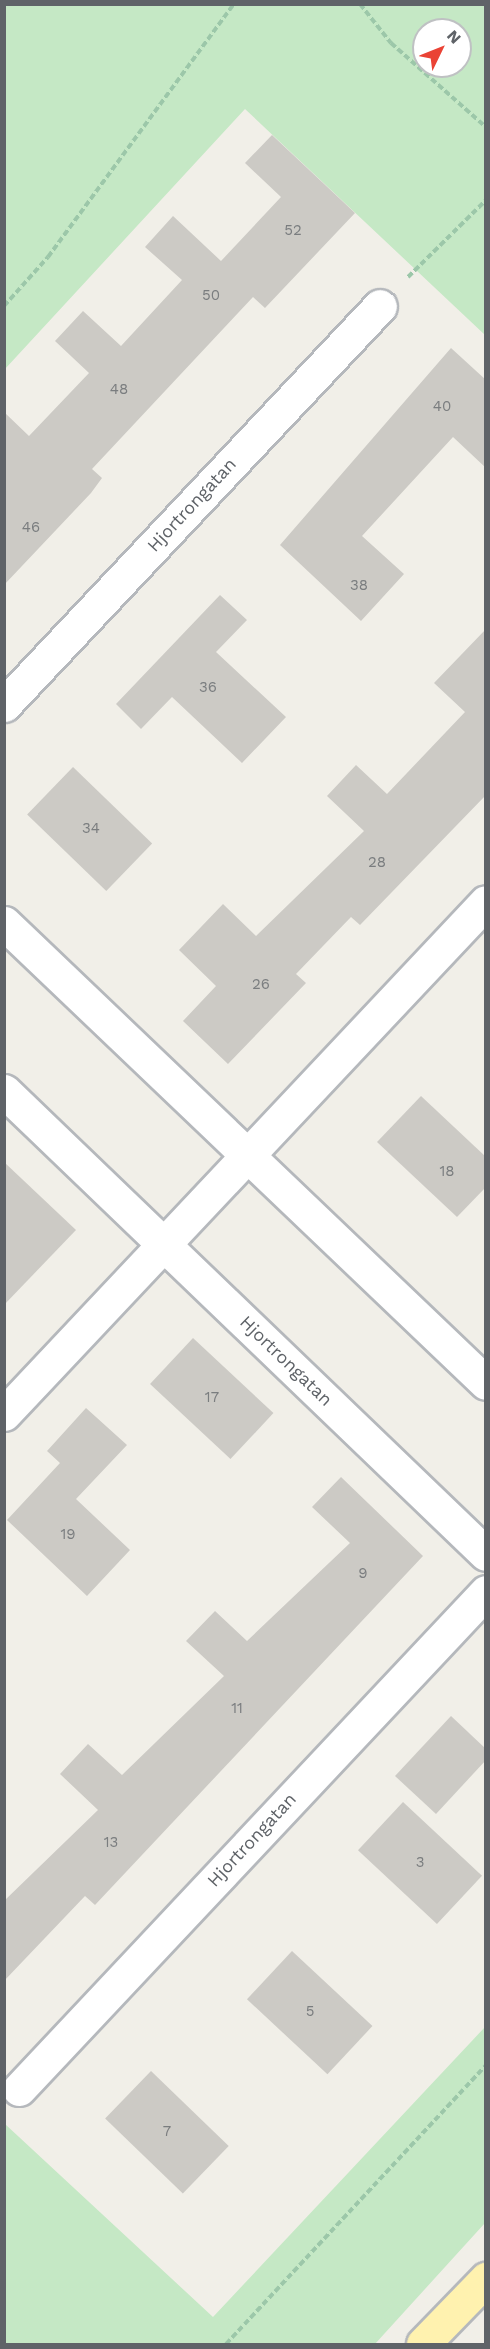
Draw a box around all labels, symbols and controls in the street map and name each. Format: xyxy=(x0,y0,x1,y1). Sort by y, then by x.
north arrow xyxy=(412,18,472,78)
text: N xyxy=(443,26,465,48)
house number: 52 xyxy=(284,222,302,240)
house number: 50 xyxy=(202,287,220,305)
house number: 48 xyxy=(110,381,128,399)
house number: 40 xyxy=(433,398,451,416)
street label: Hjortrongatan xyxy=(143,454,241,556)
house number: 46 xyxy=(22,519,40,537)
house number: 38 xyxy=(350,577,368,595)
house number: 36 xyxy=(199,679,217,697)
house number: 34 xyxy=(82,820,100,838)
house number: 28 xyxy=(368,854,386,872)
house number: 26 xyxy=(252,976,270,994)
house number: 18 xyxy=(439,1163,455,1181)
street label: Hjortrongatan xyxy=(235,1311,337,1411)
house number: 17 xyxy=(205,1389,219,1407)
house number: 19 xyxy=(60,1526,76,1544)
house number: 9 xyxy=(358,1565,368,1583)
house number: 11 xyxy=(231,1700,243,1718)
street label: Hjortrongatan xyxy=(203,1789,301,1891)
house number: 13 xyxy=(104,1834,118,1852)
house number: 3 xyxy=(416,1854,424,1872)
house number: 5 xyxy=(306,2003,314,2021)
house number: 7 xyxy=(163,2123,171,2141)

